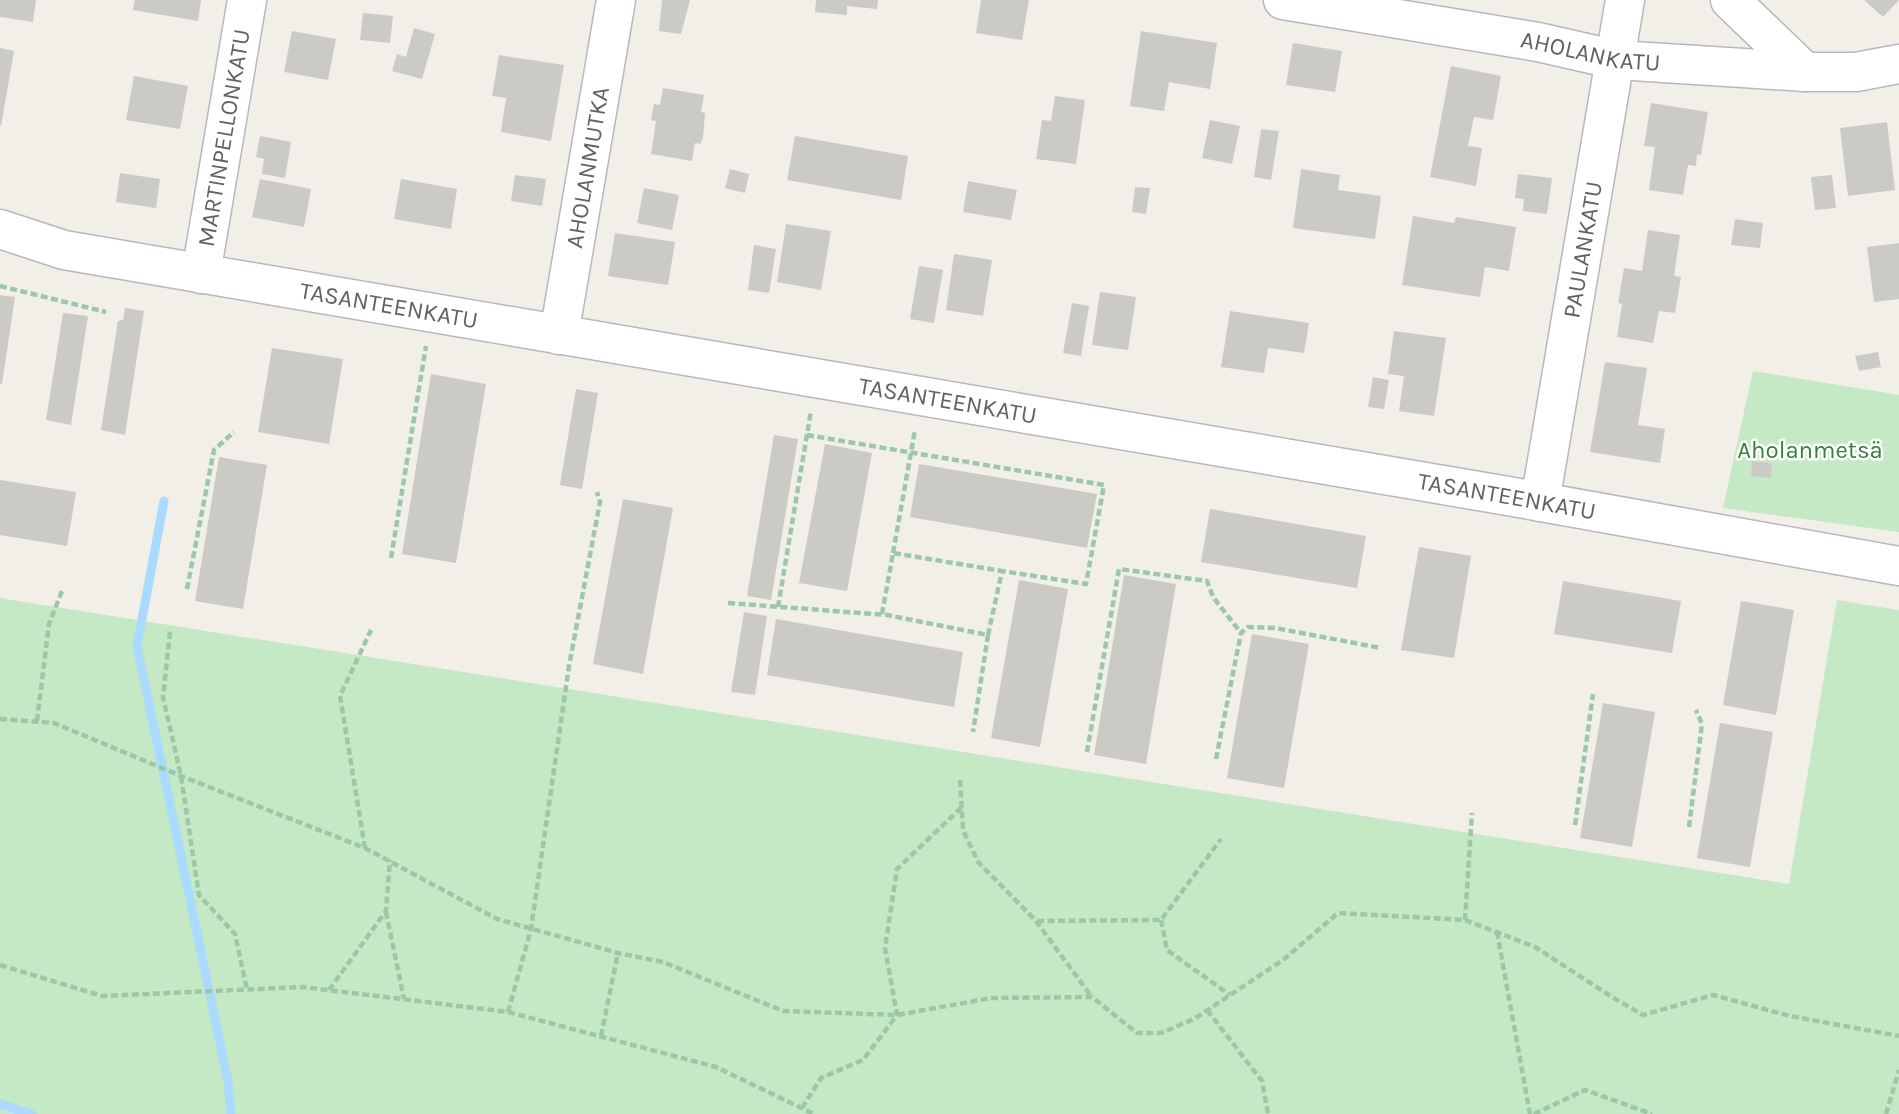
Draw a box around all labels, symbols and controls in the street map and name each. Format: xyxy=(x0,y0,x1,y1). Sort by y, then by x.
street label: AHOLANKATU xyxy=(1519,25,1661,77)
street label: MARTINPELLONKATU xyxy=(192,27,256,249)
street label: AHOLANMUTKA xyxy=(560,84,615,250)
street label: PAULANKATU xyxy=(1557,179,1608,320)
street label: TASANTEENKATU xyxy=(298,276,480,334)
street label: TASANTEENKATU xyxy=(857,372,1039,430)
park label: Aholanmetsä xyxy=(1737,436,1883,464)
street label: TASANTEENKATU xyxy=(1416,467,1598,526)

